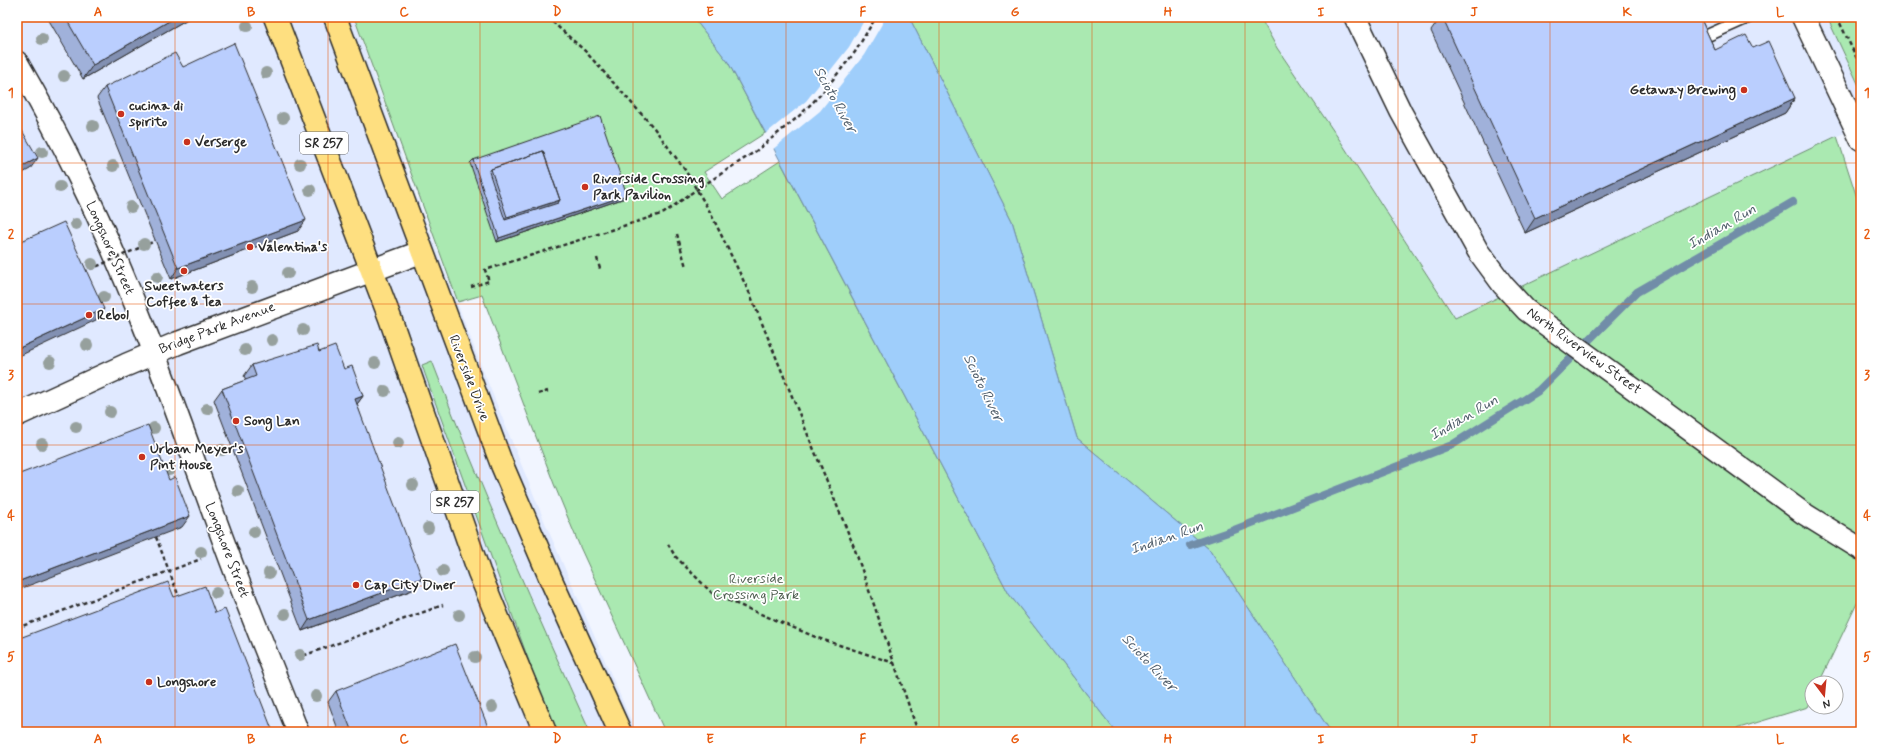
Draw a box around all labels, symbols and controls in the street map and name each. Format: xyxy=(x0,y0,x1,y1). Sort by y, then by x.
text: A xyxy=(94,4,102,21)
text: B xyxy=(247,4,256,21)
text: C xyxy=(399,4,409,21)
text: D xyxy=(553,4,562,21)
text: E xyxy=(706,4,714,21)
text: F xyxy=(860,4,867,21)
text: G xyxy=(1011,4,1020,21)
text: H xyxy=(1164,4,1173,21)
text: I xyxy=(1318,4,1325,21)
text: J xyxy=(1470,4,1478,21)
text: K xyxy=(1622,4,1632,21)
text: L xyxy=(1776,4,1785,21)
water label: Scioto River xyxy=(809,63,862,139)
place label: Getaway Brewing xyxy=(1630,81,1736,101)
text: 1 xyxy=(8,85,14,102)
marker: Getaway Brewing xyxy=(1739,85,1749,95)
text: 1 xyxy=(1864,85,1870,102)
place label: cucina di spirito xyxy=(128,97,183,131)
marker: cucina di spirito xyxy=(116,109,126,119)
road number: SR 257 xyxy=(300,132,348,154)
place label: Verserge xyxy=(195,133,247,154)
marker: Verserge xyxy=(182,137,192,147)
place label: Riverside Crossing Park Pavilion xyxy=(593,170,704,204)
marker: Riverside Crossing Park Pavilion xyxy=(580,182,590,192)
street label: Longshore Street xyxy=(80,198,139,298)
water label: Indian Run xyxy=(1684,199,1760,255)
text: 2 xyxy=(8,226,15,243)
text: 2 xyxy=(1864,226,1871,243)
place label: Valentina's xyxy=(258,238,328,256)
marker: Valentina's xyxy=(245,242,255,252)
marker: Sweetwaters Coffee & Tea xyxy=(179,266,189,276)
place label: Sweetwaters Coffee & Tea xyxy=(144,277,224,311)
street label: Bridge Park Avenue xyxy=(156,298,278,358)
street label: North Riverview Street xyxy=(1523,303,1645,399)
place label: Rebol xyxy=(97,306,129,324)
marker: Rebol xyxy=(84,310,94,320)
street label: Riverside Drive xyxy=(444,332,494,424)
water label: Scioto River xyxy=(958,351,1009,427)
text: 3 xyxy=(8,367,14,384)
text: 3 xyxy=(1864,367,1870,384)
water label: Indian Run xyxy=(1426,390,1502,446)
place label: Song Lan xyxy=(244,412,300,432)
marker: Song Lan xyxy=(231,416,241,426)
place label: Urban Meyer's Pint House xyxy=(150,440,244,474)
marker: Urban Meyer's Pint House xyxy=(137,452,147,462)
road number: SR 257 xyxy=(431,491,479,513)
street label: Longshore Street xyxy=(200,500,253,601)
text: 4 xyxy=(7,508,15,525)
text: 4 xyxy=(1863,508,1871,525)
water label: Indian Run xyxy=(1128,516,1206,560)
park label: Riverside Crossing Park xyxy=(713,570,799,604)
place label: Cap City Diner xyxy=(364,576,456,594)
marker: Cap City Diner xyxy=(351,580,361,590)
water label: Scioto River xyxy=(1117,629,1183,698)
text: 5 xyxy=(7,649,15,666)
text: 5 xyxy=(1863,649,1871,666)
place label: Longshore xyxy=(157,673,216,693)
north arrow xyxy=(1804,675,1844,715)
marker: Longshore xyxy=(144,677,154,687)
text: N xyxy=(1821,696,1832,711)
text: A xyxy=(94,731,102,748)
text: B xyxy=(247,731,256,748)
text: C xyxy=(399,731,409,748)
text: D xyxy=(553,731,562,748)
text: E xyxy=(706,731,714,748)
text: F xyxy=(860,731,867,748)
text: G xyxy=(1011,731,1020,748)
text: H xyxy=(1164,731,1173,748)
text: I xyxy=(1318,731,1325,748)
text: J xyxy=(1470,731,1478,748)
text: K xyxy=(1622,731,1632,748)
text: L xyxy=(1776,731,1785,748)

